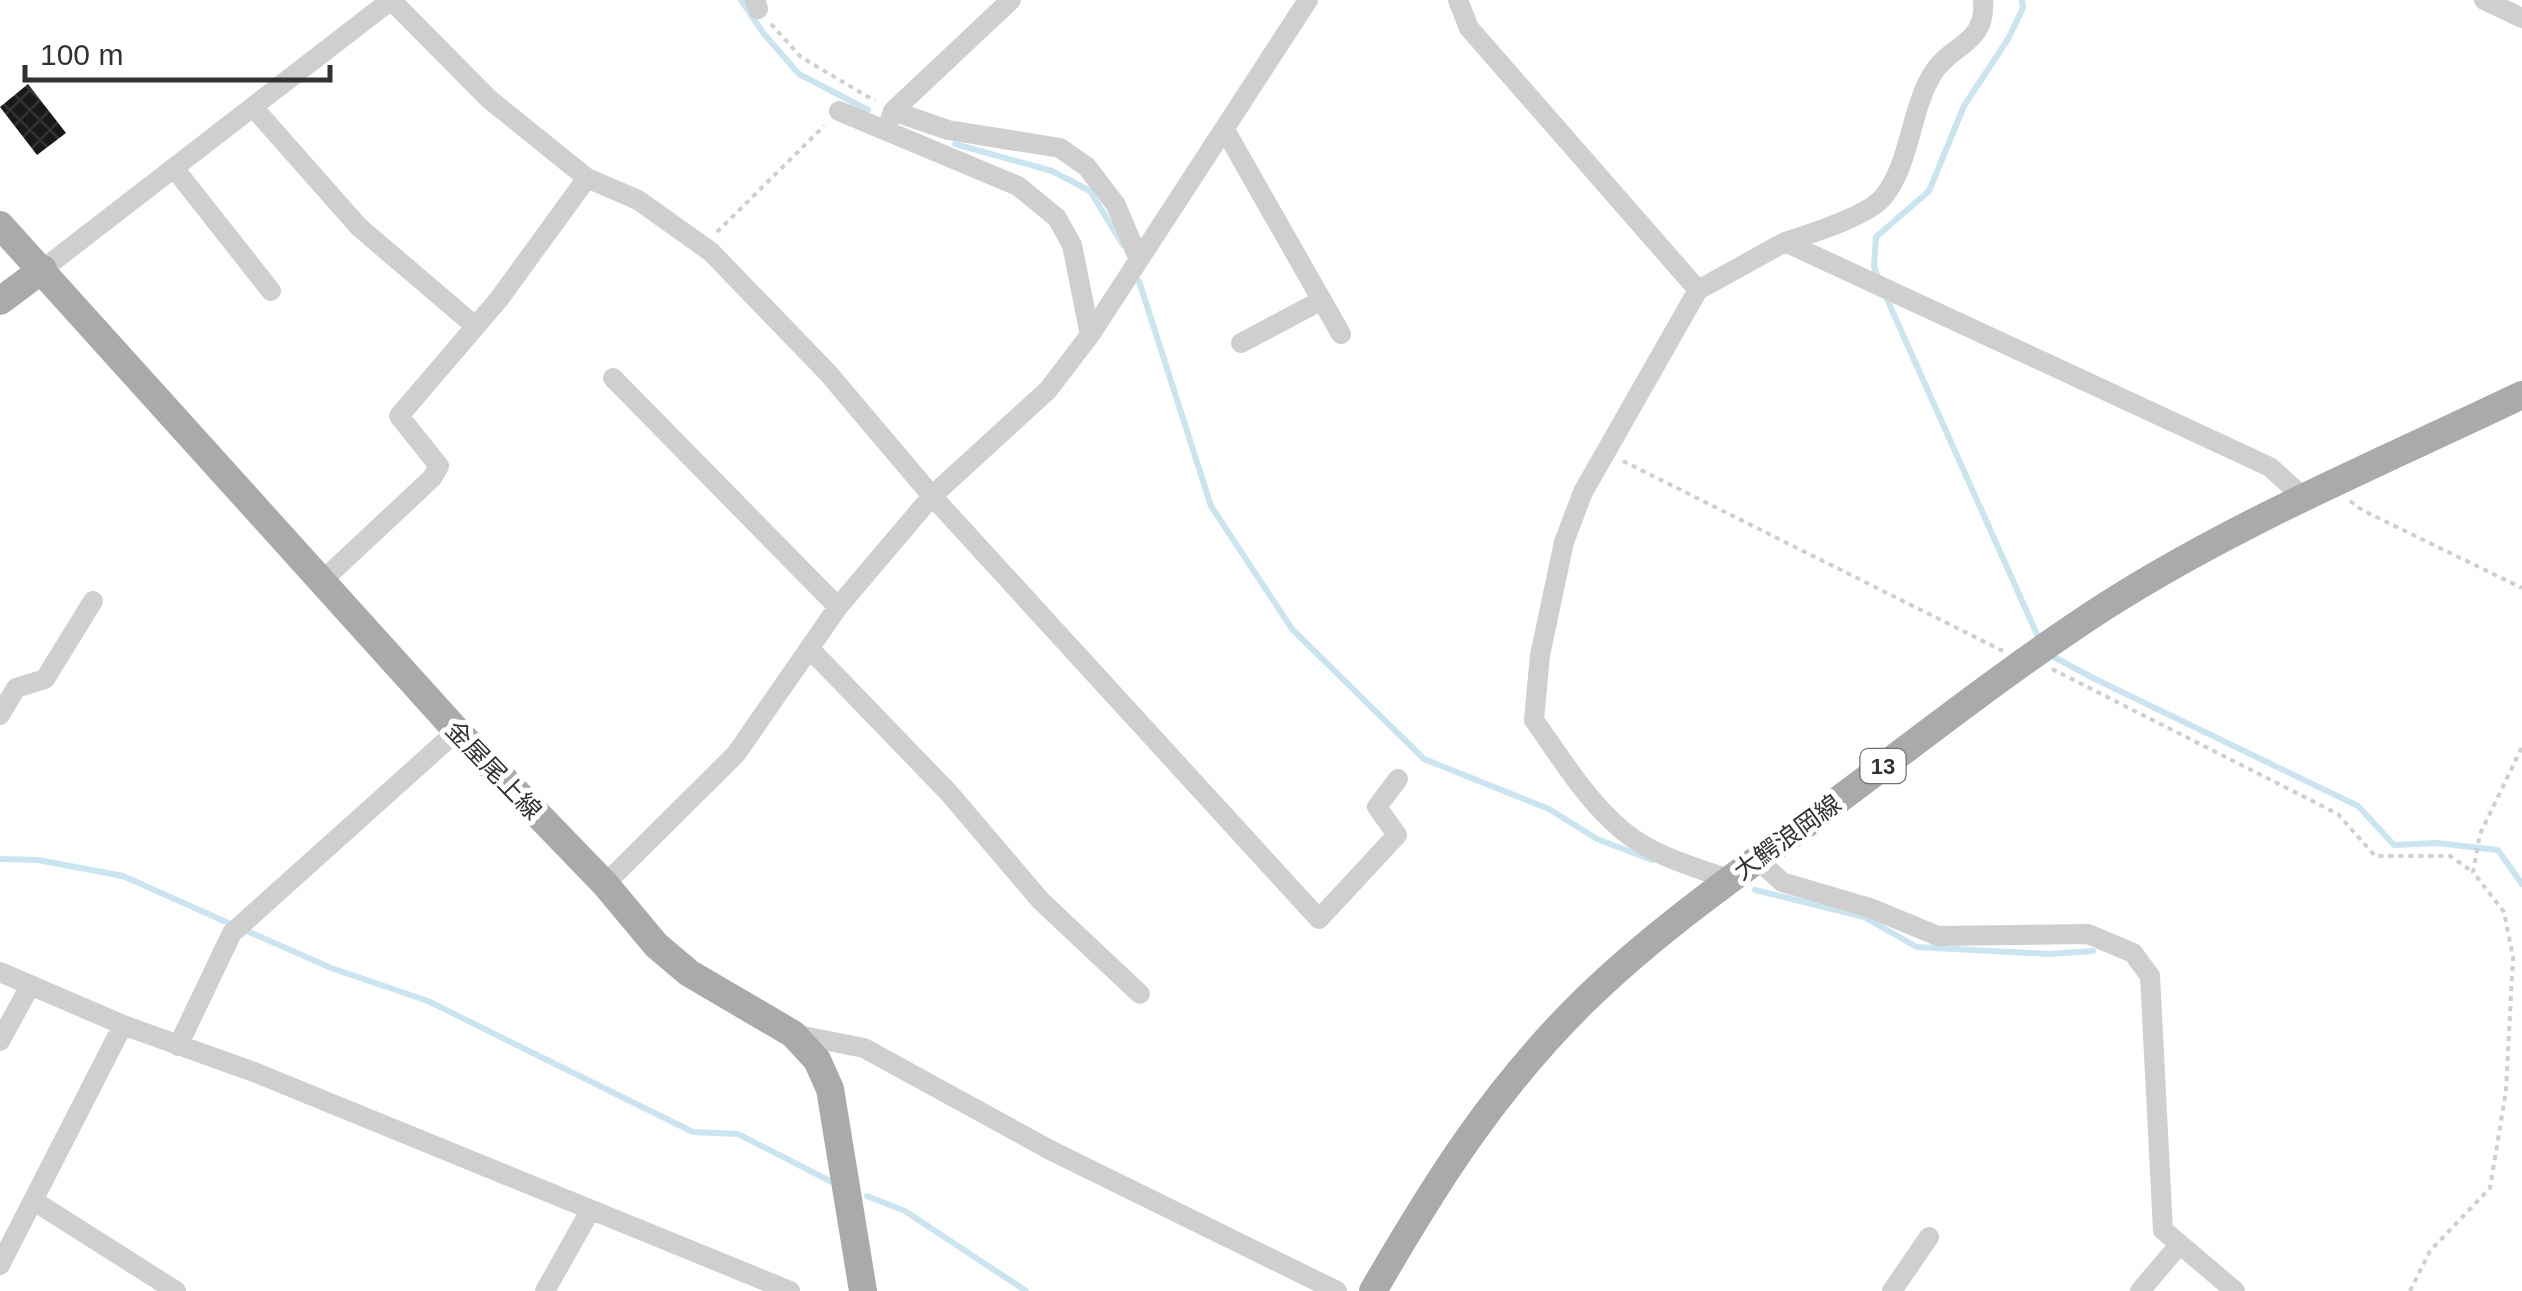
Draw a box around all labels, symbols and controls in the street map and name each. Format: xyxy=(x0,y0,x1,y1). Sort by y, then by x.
scale bar xyxy=(25,20,330,82)
text: 100 m xyxy=(40,38,123,71)
street label: 金屋尾上線 xyxy=(441,715,547,825)
road number: 13 xyxy=(1860,749,1906,783)
street label: 大鰐浪岡線 xyxy=(1728,789,1846,885)

